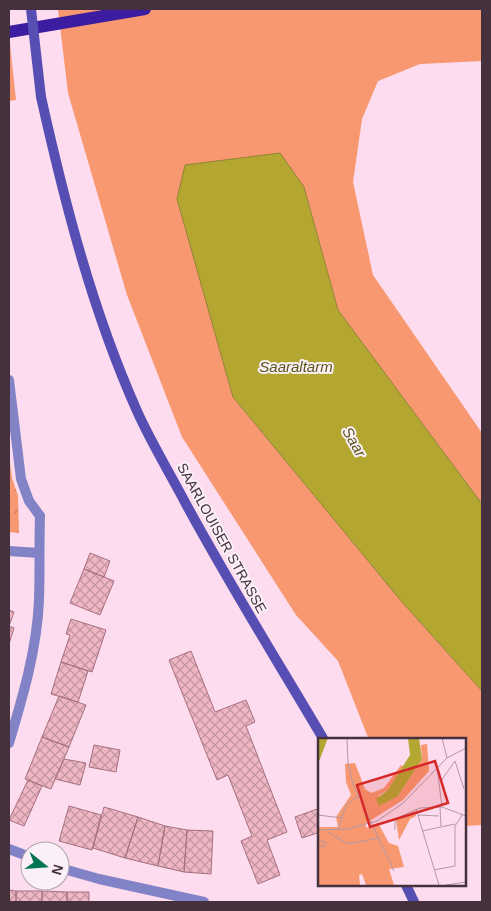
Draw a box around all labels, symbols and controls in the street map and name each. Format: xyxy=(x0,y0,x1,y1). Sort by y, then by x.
water label: Saaraltarm xyxy=(259,358,333,375)
water label: Saar xyxy=(339,424,370,461)
street label: SAARLOUISER STRASSE xyxy=(174,460,270,616)
inset map xyxy=(318,738,466,886)
north arrow xyxy=(20,841,70,891)
text: N xyxy=(48,863,67,877)

